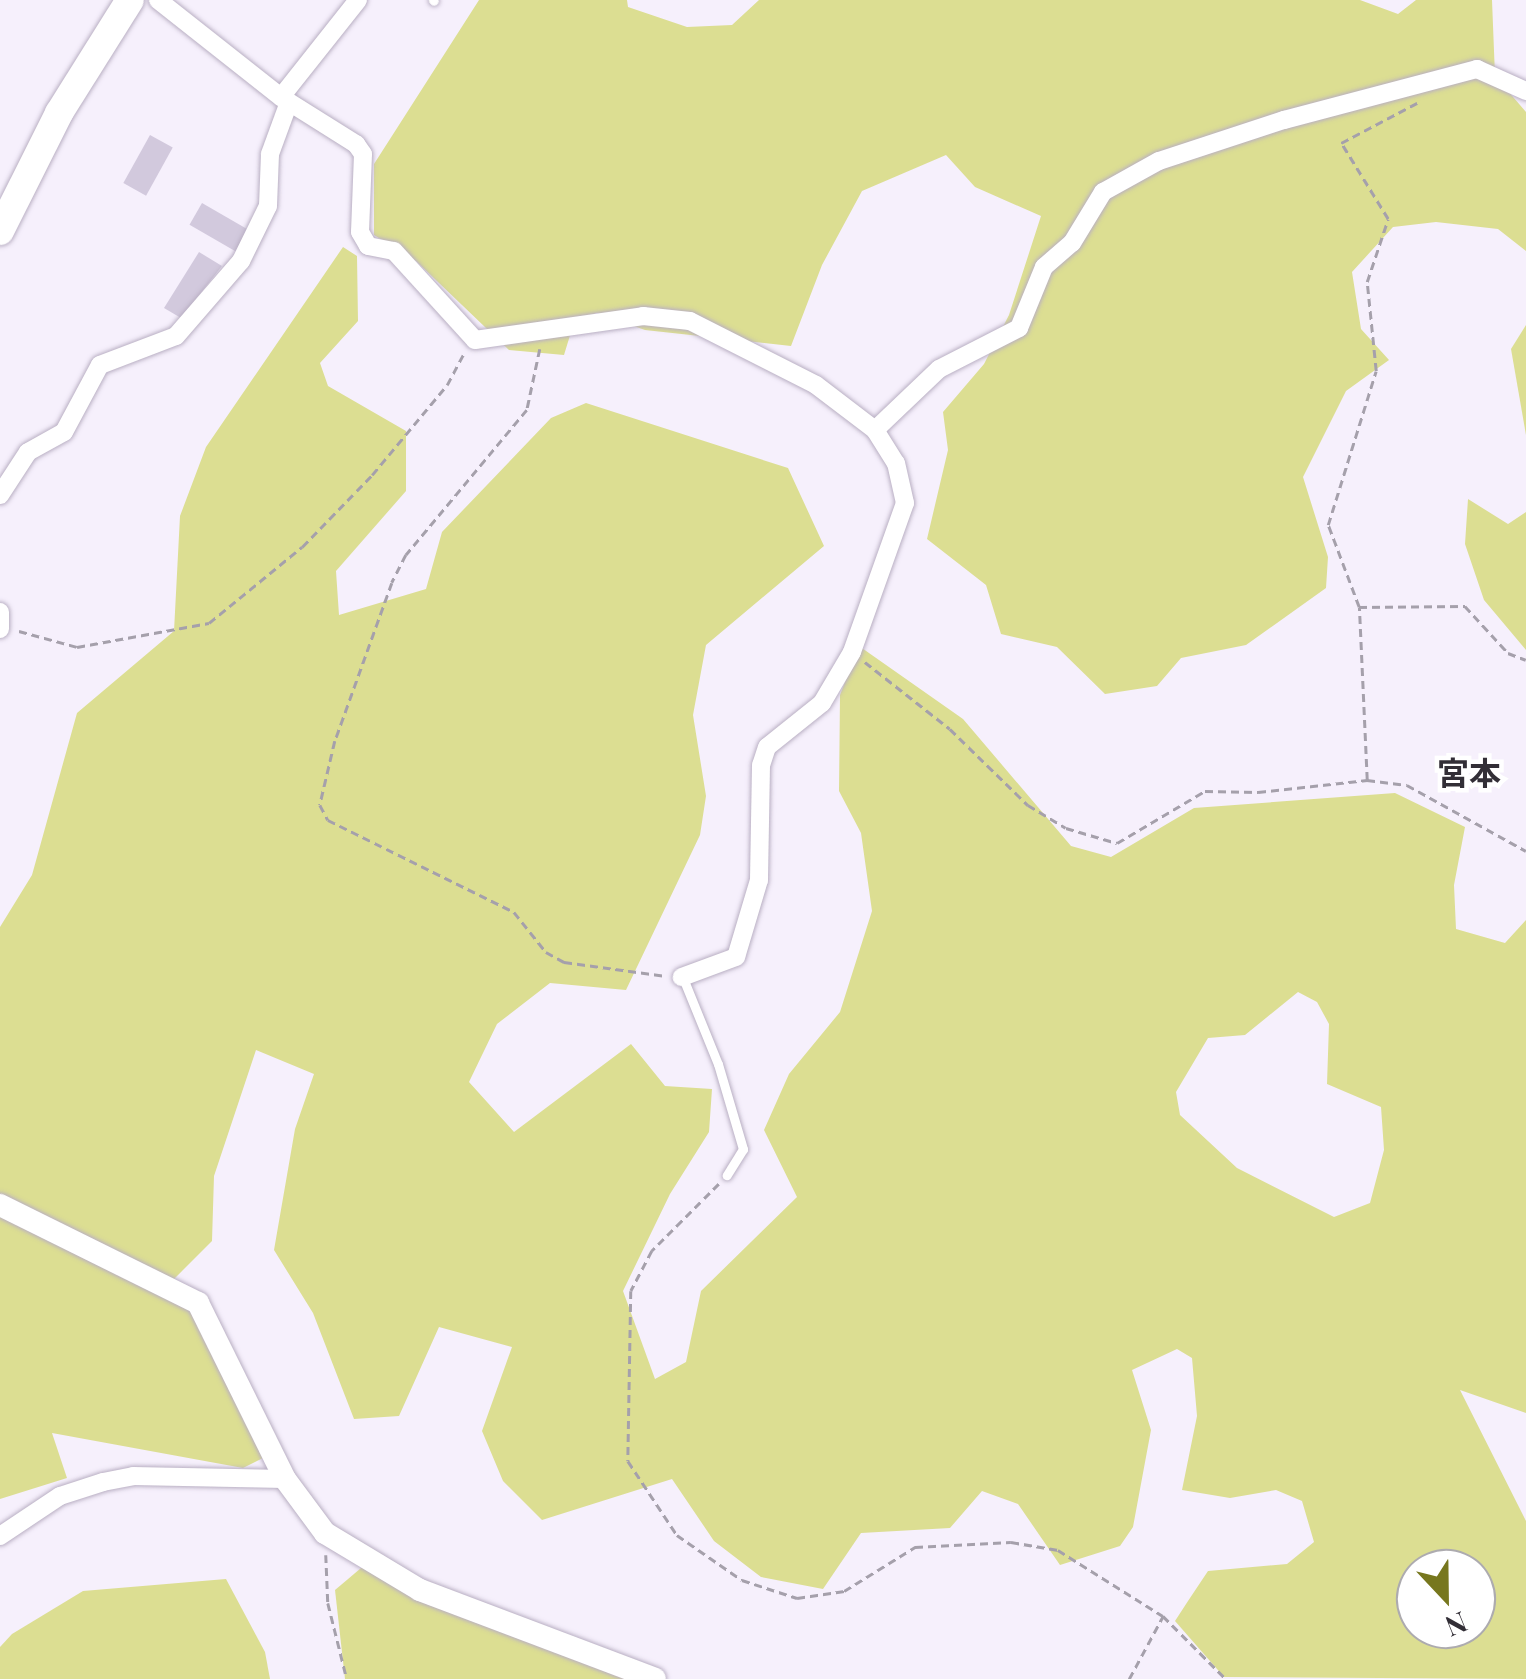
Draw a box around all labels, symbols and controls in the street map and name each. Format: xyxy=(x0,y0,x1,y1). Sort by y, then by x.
district label: 宮本 xyxy=(1437,753,1501,791)
north arrow xyxy=(1396,1549,1496,1649)
text: N xyxy=(1440,1604,1473,1646)

